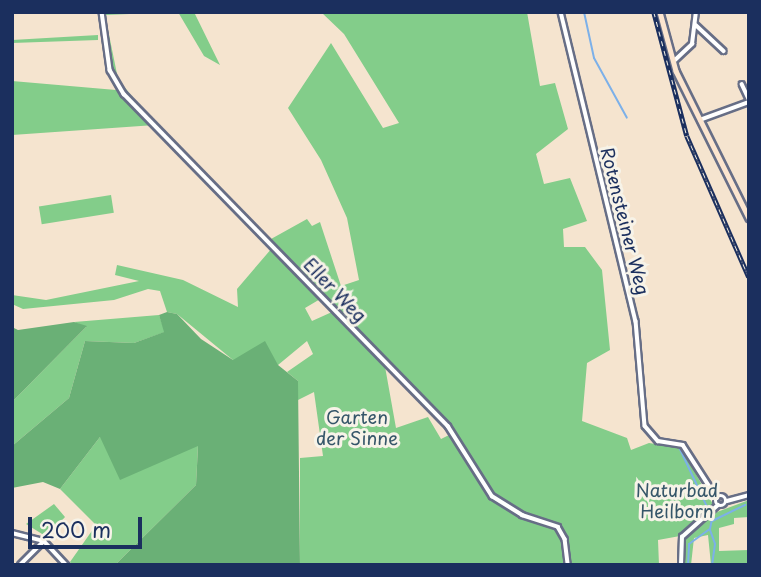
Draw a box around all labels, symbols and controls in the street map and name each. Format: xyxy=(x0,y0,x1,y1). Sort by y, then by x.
street label: Rotensteiner Weg xyxy=(596,144,654,298)
street label: Eller Weg xyxy=(299,253,371,327)
park label: Garten der Sinne xyxy=(316,407,398,450)
park label: Naturbad Heilborn xyxy=(636,480,718,522)
scale bar xyxy=(32,504,145,548)
text: 200 m xyxy=(41,513,111,545)

